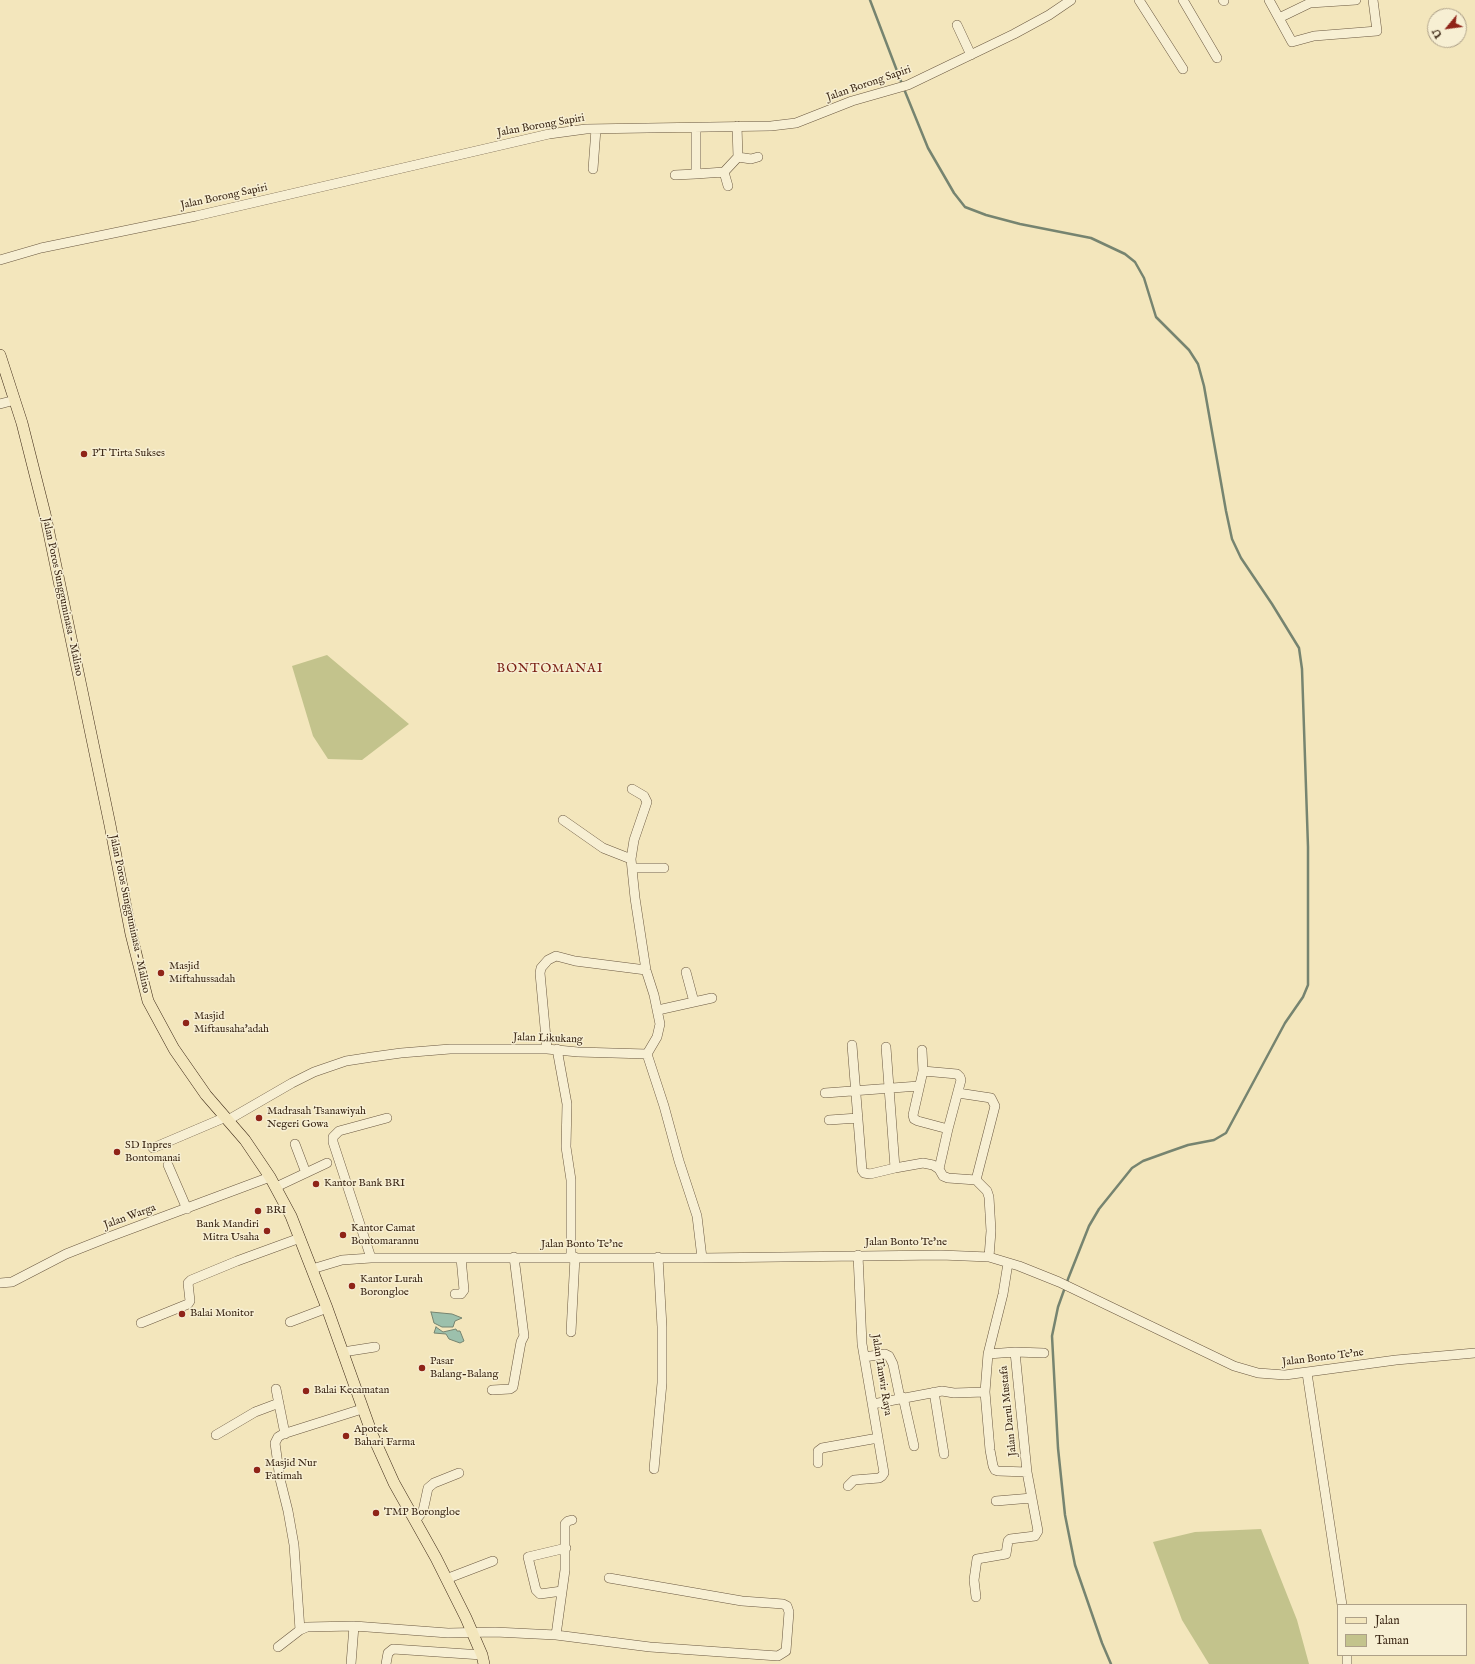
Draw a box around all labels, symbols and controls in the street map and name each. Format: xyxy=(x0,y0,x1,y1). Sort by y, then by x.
north arrow xyxy=(1427,8,1467,48)
text: U xyxy=(1429,26,1446,41)
street label: Jalan Borong Sapiri xyxy=(825,63,913,105)
street label: Jalan Borong Sapiri xyxy=(496,112,586,140)
street label: Jalan Borong Sapiri xyxy=(179,181,269,213)
place label: PT Tirta Sukses xyxy=(92,447,165,461)
marker: PT Tirta Sukses xyxy=(79,449,89,459)
street label: Jalan Poros Sungguminasa - Malino xyxy=(39,517,85,677)
district label: BONTOMANAI xyxy=(497,661,603,677)
street label: Jalan Poros Sungguminasa - Malino xyxy=(106,834,152,994)
place label: Masjid Miftahussadah xyxy=(169,960,235,986)
marker: Masjid Miftahussadah xyxy=(156,968,166,978)
place label: Masjid Miftausaha'adah xyxy=(194,1010,269,1036)
marker: Masjid Miftausaha'adah xyxy=(181,1018,191,1028)
street label: Jalan Likukang xyxy=(513,1031,583,1047)
place label: Madrasah Tsanawiyah Negeri Gowa xyxy=(267,1105,366,1131)
marker: Madrasah Tsanawiyah Negeri Gowa xyxy=(254,1113,264,1123)
place label: SD Inpres Bontomanai xyxy=(125,1139,180,1165)
marker: SD Inpres Bontomanai xyxy=(112,1147,122,1157)
place label: Kantor Bank BRI xyxy=(324,1177,405,1191)
marker: Kantor Bank BRI xyxy=(311,1179,321,1189)
street label: Jalan Warga xyxy=(102,1202,158,1232)
place label: BRI xyxy=(266,1204,286,1218)
marker: BRI xyxy=(253,1206,263,1216)
place label: Bank Mandiri Mitra Usaha xyxy=(196,1218,259,1244)
place label: Kantor Camat Bontomarannu xyxy=(351,1222,419,1248)
marker: Bank Mandiri Mitra Usaha xyxy=(262,1226,272,1236)
marker: Kantor Camat Bontomarannu xyxy=(338,1230,348,1240)
street label: Jalan Bonto Te'ne xyxy=(865,1236,947,1250)
street label: Jalan Bonto Te'ne xyxy=(541,1238,623,1252)
place label: Kantor Lurah Borongloe xyxy=(360,1273,423,1299)
marker: Kantor Lurah Borongloe xyxy=(347,1281,357,1291)
place label: Balai Monitor xyxy=(190,1307,254,1321)
marker: Balai Monitor xyxy=(177,1309,187,1319)
street label: Jalan Tanwir Raya xyxy=(868,1333,894,1417)
street label: Jalan Bonto Te'ne xyxy=(1281,1346,1365,1370)
place label: Pasar Balang-Balang xyxy=(430,1355,498,1381)
marker: Pasar Balang-Balang xyxy=(417,1363,427,1373)
street label: Jalan Darul Mustafa xyxy=(998,1365,1020,1457)
place label: Balai Kecamatan xyxy=(314,1384,389,1398)
marker: Balai Kecamatan xyxy=(301,1386,311,1396)
place label: Apotek Bahari Farma xyxy=(354,1423,415,1449)
marker: Apotek Bahari Farma xyxy=(341,1431,351,1441)
place label: Masjid Nur Fatimah xyxy=(265,1457,317,1483)
marker: Masjid Nur Fatimah xyxy=(252,1465,262,1475)
place label: TMP Borongloe xyxy=(384,1506,460,1520)
marker: TMP Borongloe xyxy=(371,1508,381,1518)
legend xyxy=(1337,1604,1467,1656)
text: Jalan xyxy=(1375,1613,1400,1628)
text: Taman xyxy=(1375,1633,1409,1648)

